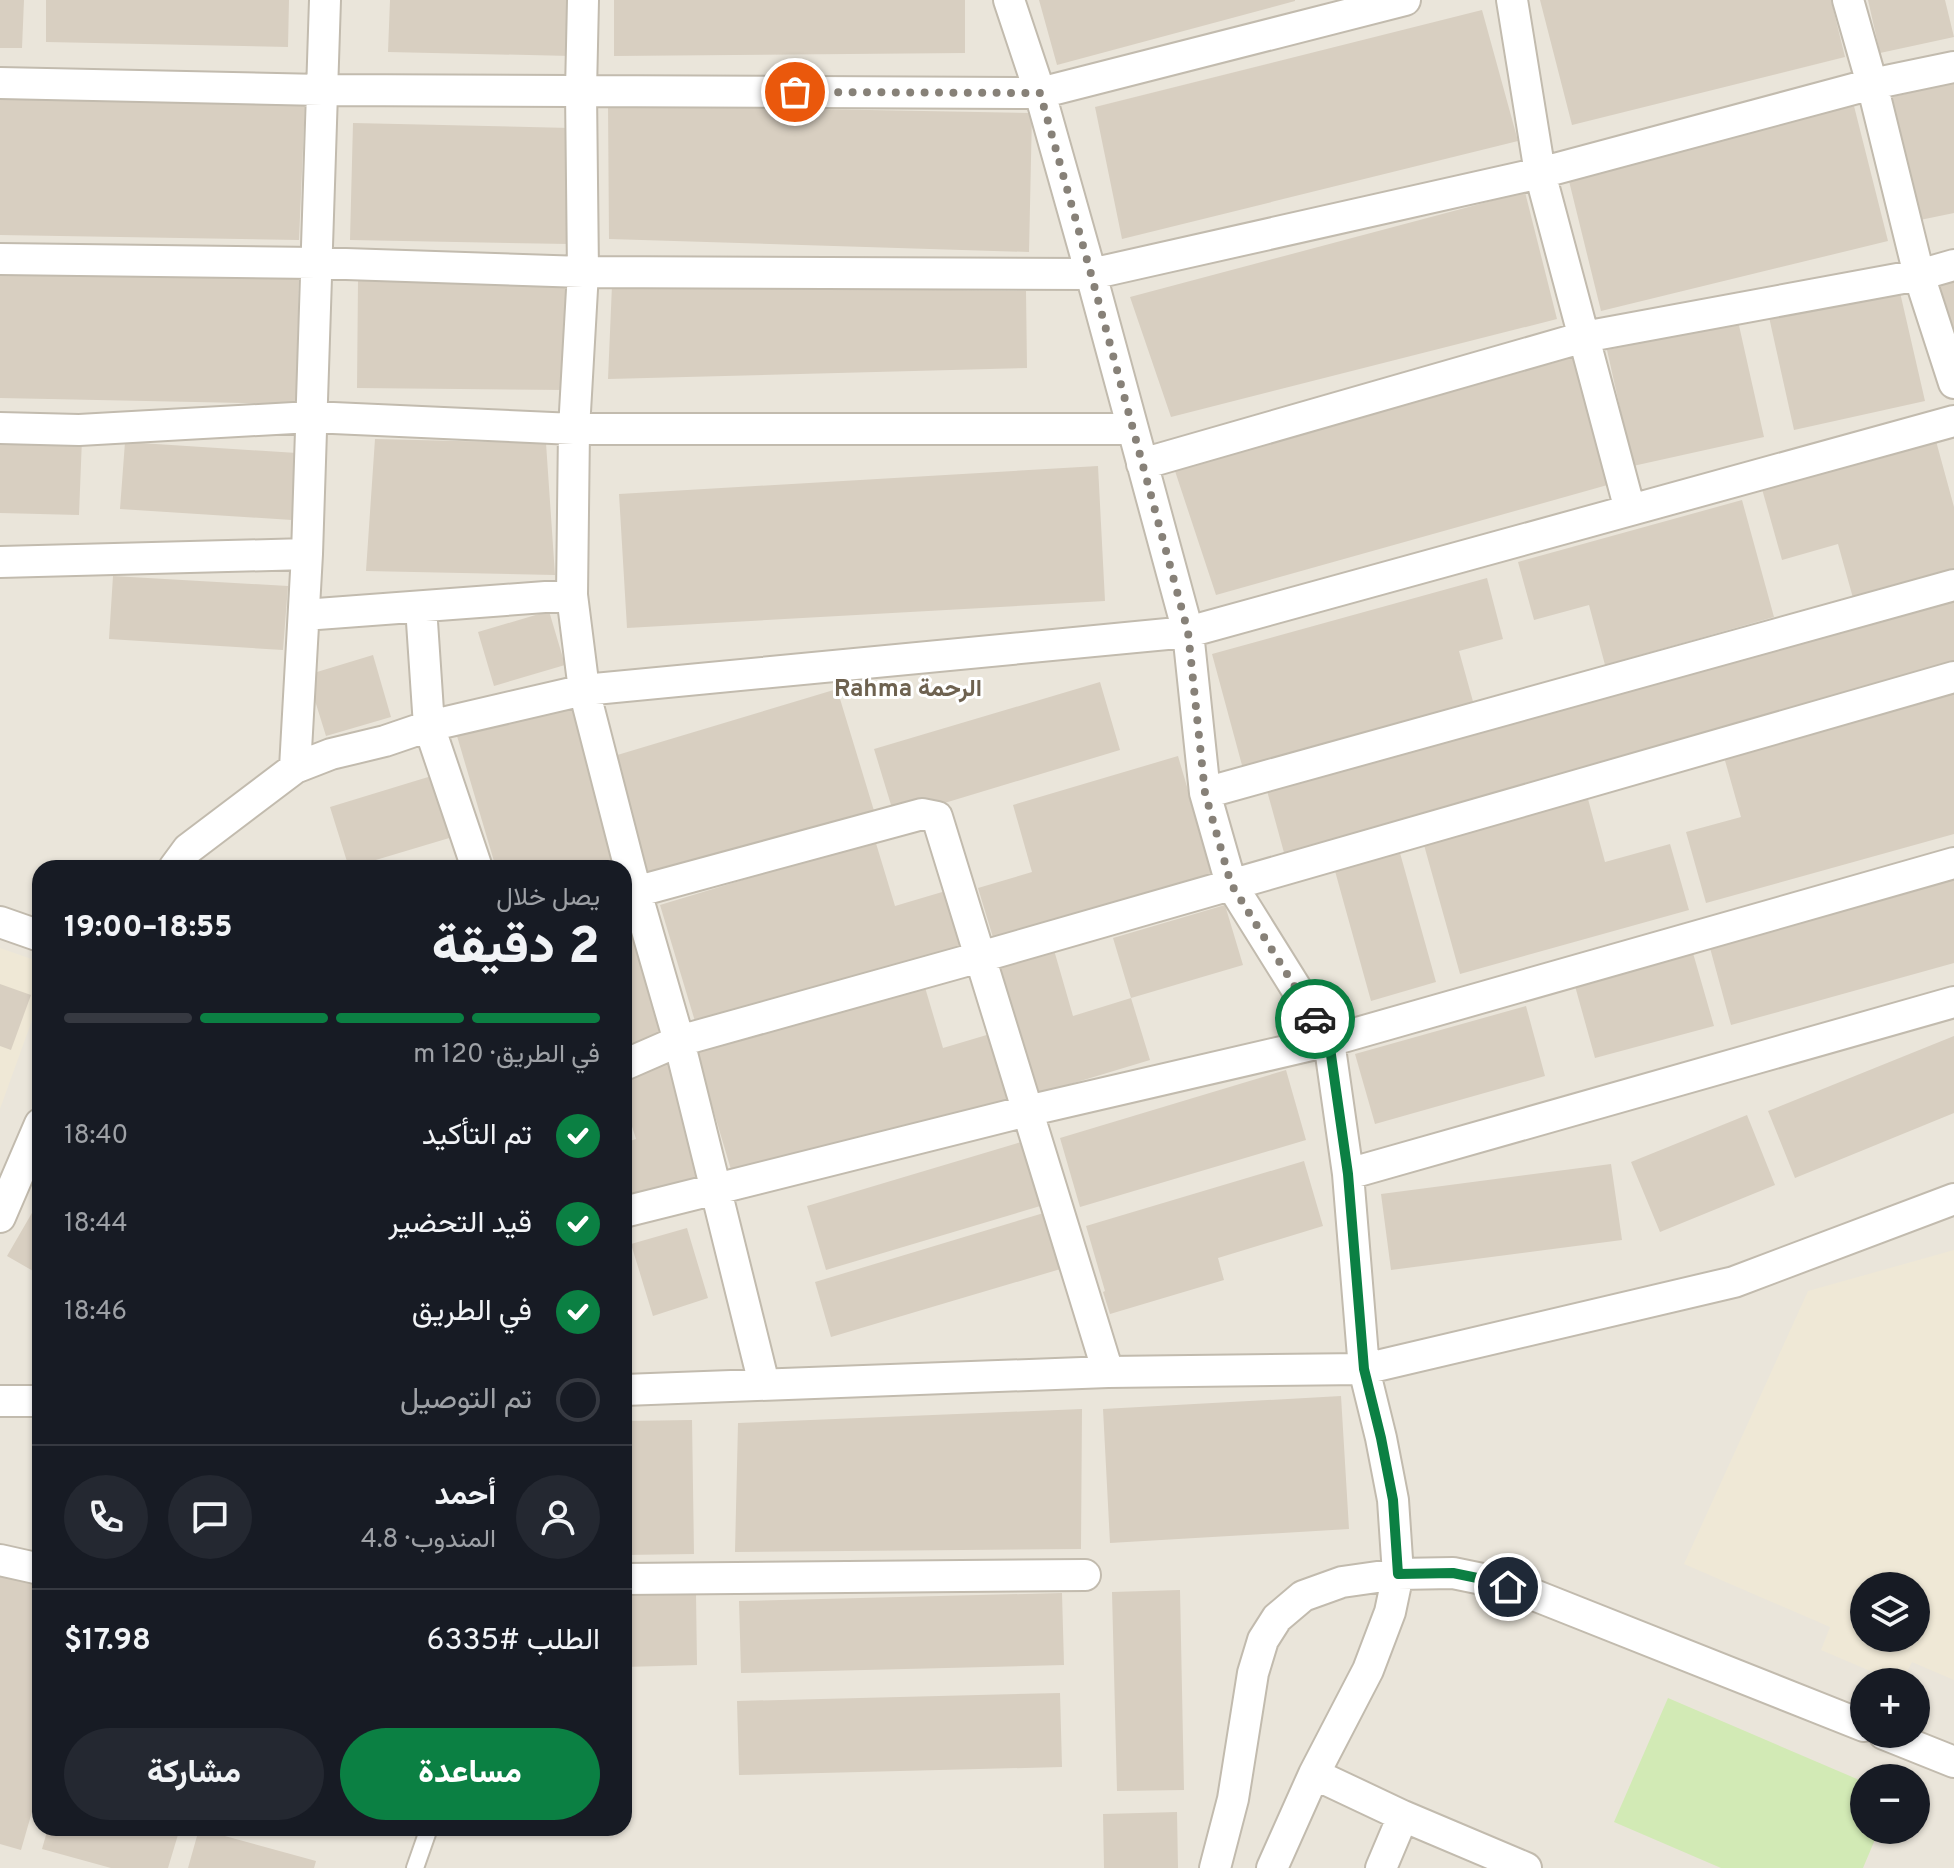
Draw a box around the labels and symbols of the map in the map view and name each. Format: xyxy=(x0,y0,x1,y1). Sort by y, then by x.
pin xyxy=(761,58,829,126)
district label: Rahma الرحمة xyxy=(834,675,982,705)
courier xyxy=(1275,979,1355,1059)
pin xyxy=(1474,1553,1542,1621)

